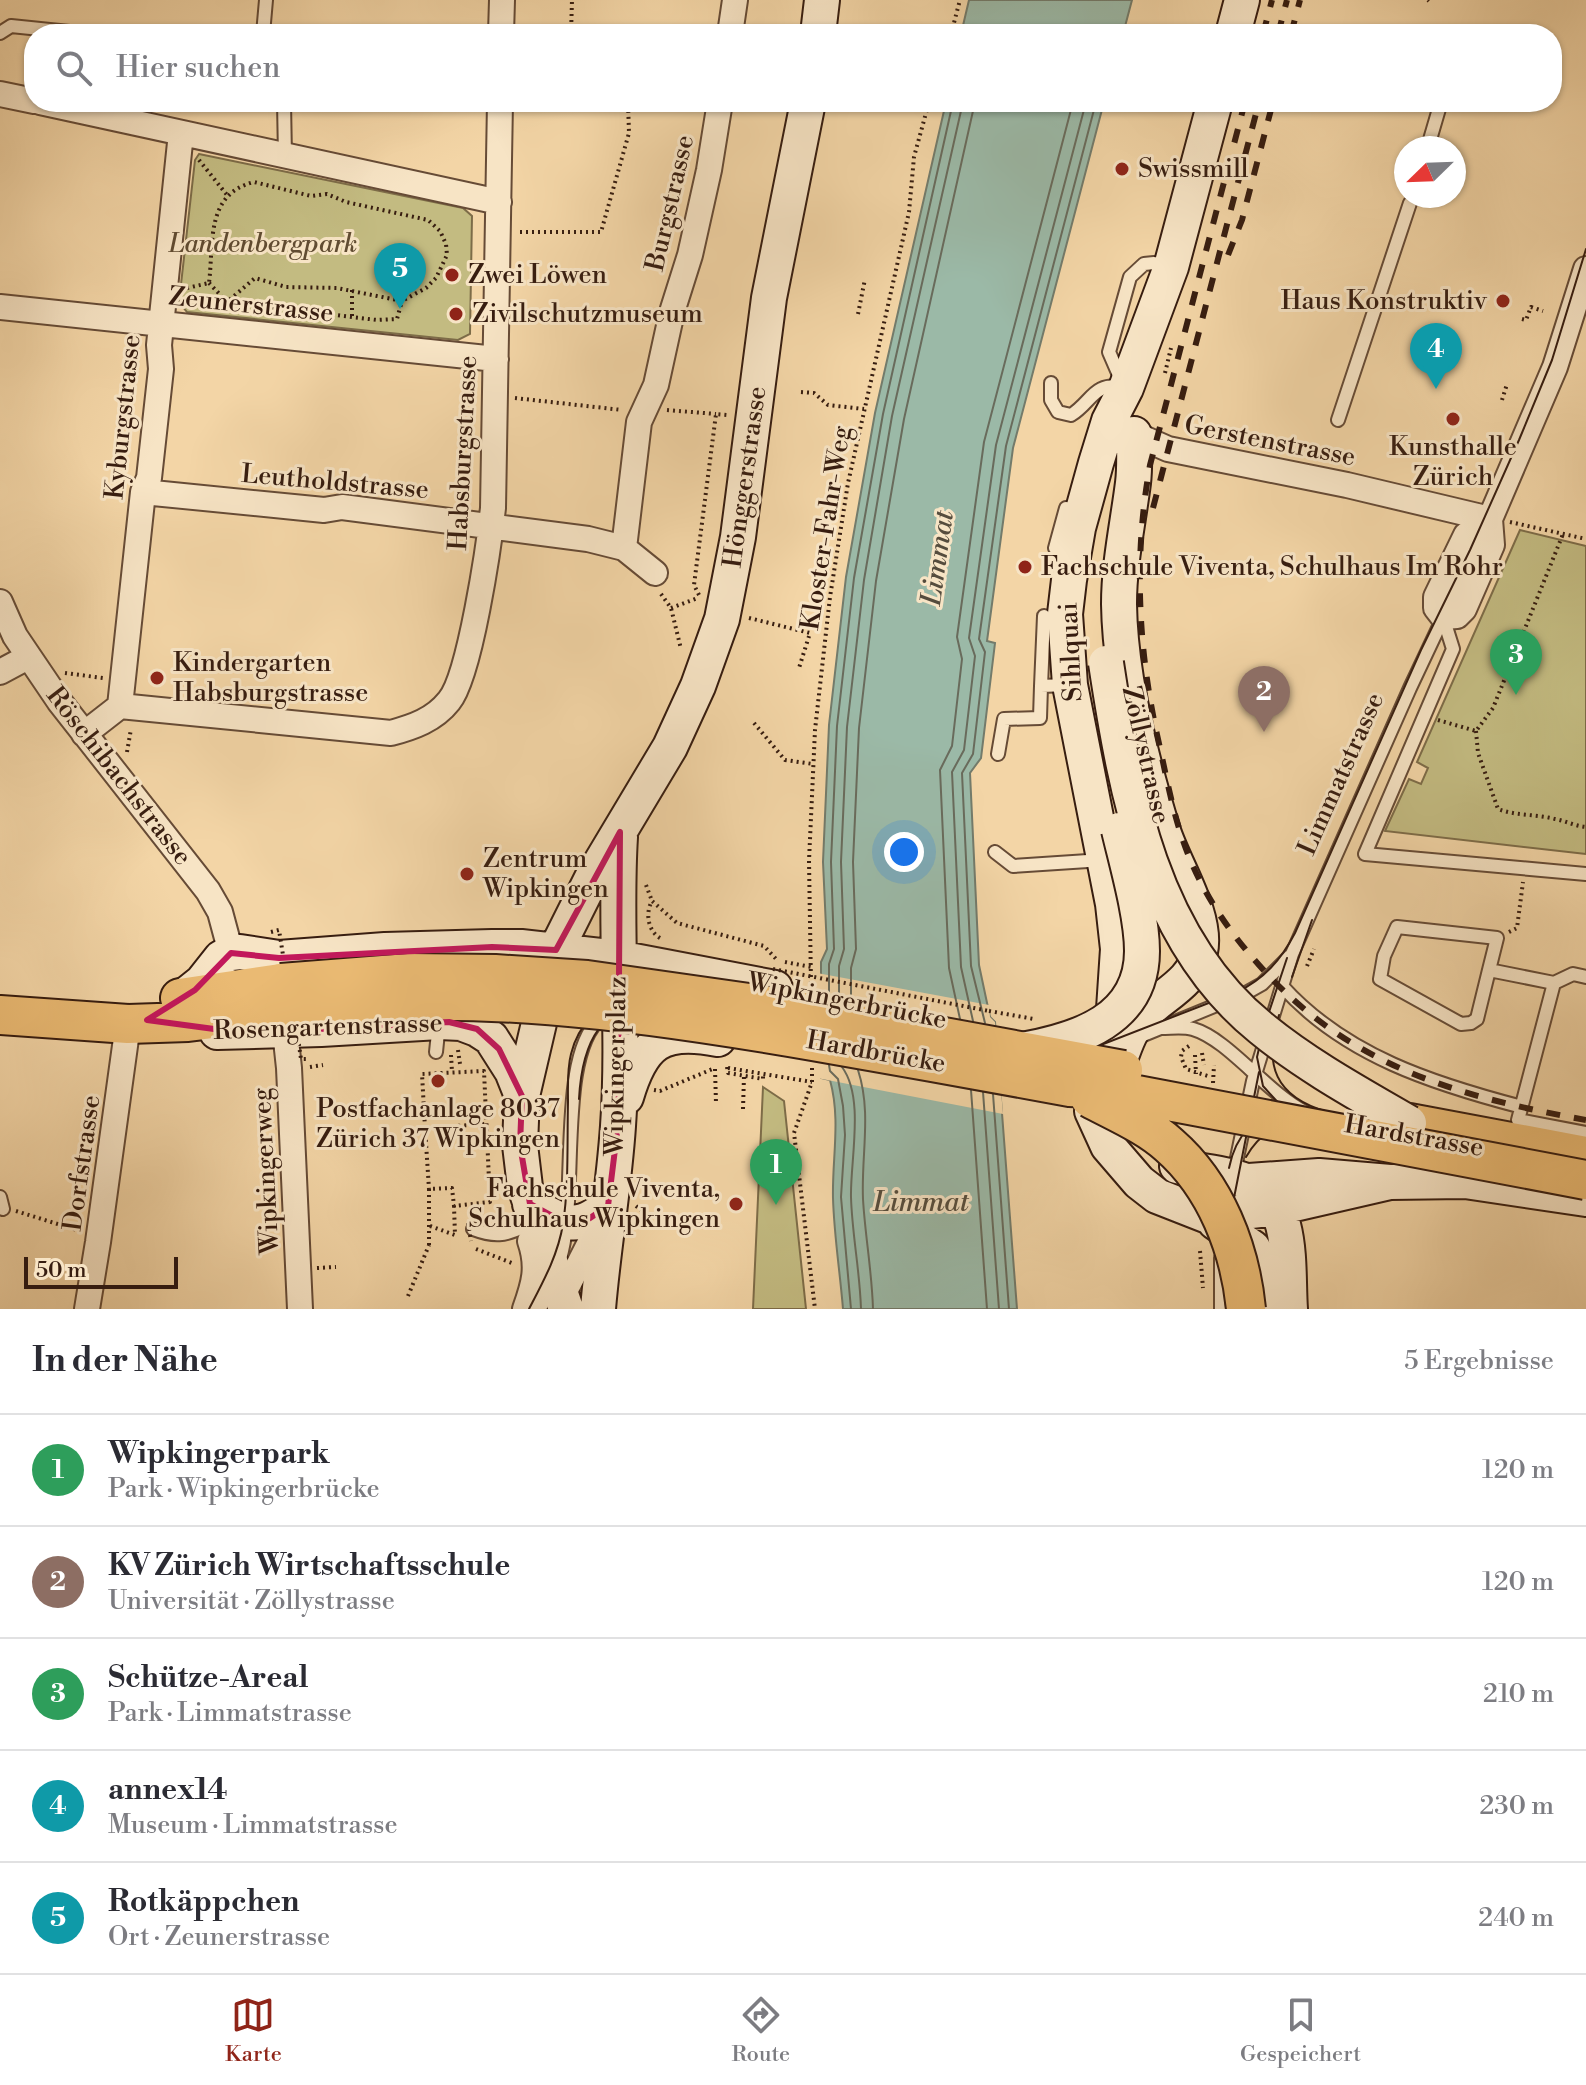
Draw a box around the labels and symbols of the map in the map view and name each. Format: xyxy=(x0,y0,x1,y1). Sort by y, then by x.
street label: Burgstrasse xyxy=(639,132,701,275)
north arrow xyxy=(1394,136,1466,208)
place label: Swissmill xyxy=(1138,153,1249,185)
marker: Swissmill xyxy=(1113,160,1131,178)
park label: Landenbergpark xyxy=(168,228,357,260)
pin: 5 xyxy=(374,243,426,309)
place label: Zwei Löwen xyxy=(468,259,607,291)
marker: Zwei Löwen xyxy=(443,266,461,284)
street label: Zeunerstrasse xyxy=(167,280,335,330)
place label: Haus Konstruktiv xyxy=(1281,285,1488,317)
marker: Haus Konstruktiv xyxy=(1494,292,1512,310)
place label: Zivilschutzmuseum xyxy=(472,298,703,330)
marker: Zivilschutzmuseum xyxy=(447,305,465,323)
pin: 4 xyxy=(1410,323,1462,389)
street label: Kyburgstrasse xyxy=(98,333,148,501)
street label: Habsburgstrasse xyxy=(442,355,484,551)
street label: Hönggerstrasse xyxy=(716,384,774,570)
street label: Gerstenstrasse xyxy=(1182,409,1358,473)
marker: Kunsthalle Zürich xyxy=(1444,410,1462,428)
street label: Kloster-Fahr-Weg xyxy=(794,423,858,632)
place label: Kunsthalle Zürich xyxy=(1389,431,1517,493)
street label: Leutholdstrasse xyxy=(240,458,430,506)
water label: Limmat xyxy=(914,507,962,609)
place label: Fachschule Viventa, Schulhaus Im Rohr xyxy=(1041,551,1503,583)
marker: Fachschule Viventa, Schulhaus Im Rohr xyxy=(1016,558,1034,576)
street label: Sihlquai xyxy=(1052,602,1090,702)
pin: 3 xyxy=(1490,629,1542,695)
place label: Kindergarten Habsburgstrasse xyxy=(173,647,368,709)
pin: 2 xyxy=(1238,666,1290,732)
marker: Kindergarten Habsburgstrasse xyxy=(148,669,166,687)
street label: Röschibachstrasse xyxy=(39,680,199,872)
street label: Zöllystrasse xyxy=(1115,683,1177,827)
street label: Limmatstrasse xyxy=(1291,688,1391,860)
your location xyxy=(884,832,924,872)
place label: Zentrum Wipkingen xyxy=(482,843,609,905)
marker: Zentrum Wipkingen xyxy=(458,865,476,883)
street label: Wipkingerbrücke xyxy=(744,966,949,1036)
street label: Wipkingerplatz xyxy=(598,976,634,1157)
street label: Rosengartenstrasse xyxy=(213,1007,443,1047)
street label: Hardbrücke xyxy=(804,1024,948,1080)
marker: Postfachanlage 8037 Zürich 37 Wipkingen xyxy=(429,1072,447,1090)
street label: Wipkingerweg xyxy=(246,1086,286,1256)
street label: Dorfstrasse xyxy=(57,1093,107,1233)
place label: Postfachanlage 8037 Zürich 37 Wipkingen xyxy=(316,1093,560,1155)
street label: Hardstrasse xyxy=(1342,1108,1486,1164)
pin: 1 xyxy=(750,1139,802,1205)
place label: Fachschule Viventa, Schulhaus Wipkingen xyxy=(468,1173,720,1235)
water label: Limmat xyxy=(872,1185,970,1220)
marker: Fachschule Viventa, Schulhaus Wipkingen xyxy=(727,1195,745,1213)
scale bar xyxy=(24,1253,178,1289)

